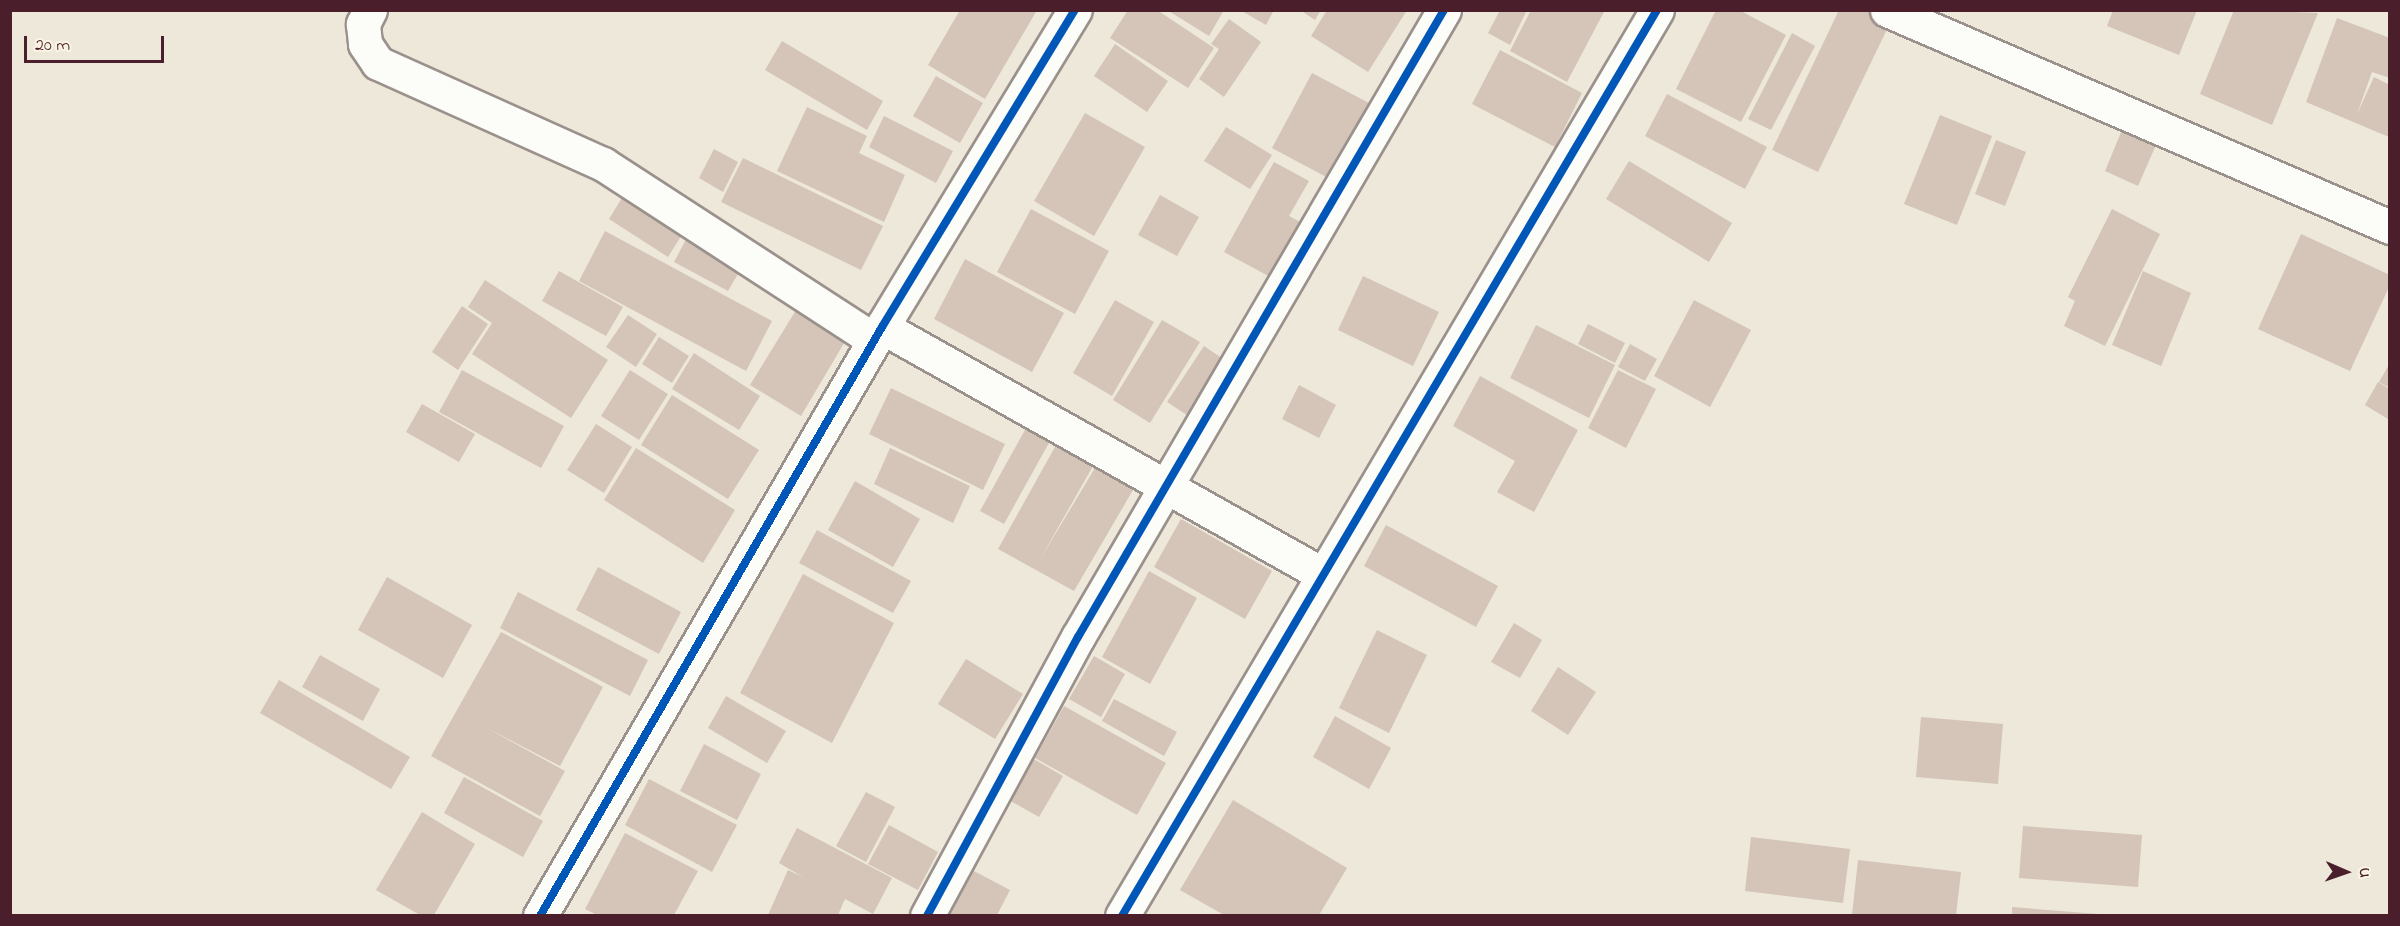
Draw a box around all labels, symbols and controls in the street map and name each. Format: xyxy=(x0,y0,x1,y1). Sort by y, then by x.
scale bar xyxy=(27,24,166,62)
text: 20 m xyxy=(35,33,70,59)
north arrow xyxy=(2316,842,2376,902)
text: U xyxy=(2352,867,2376,878)

